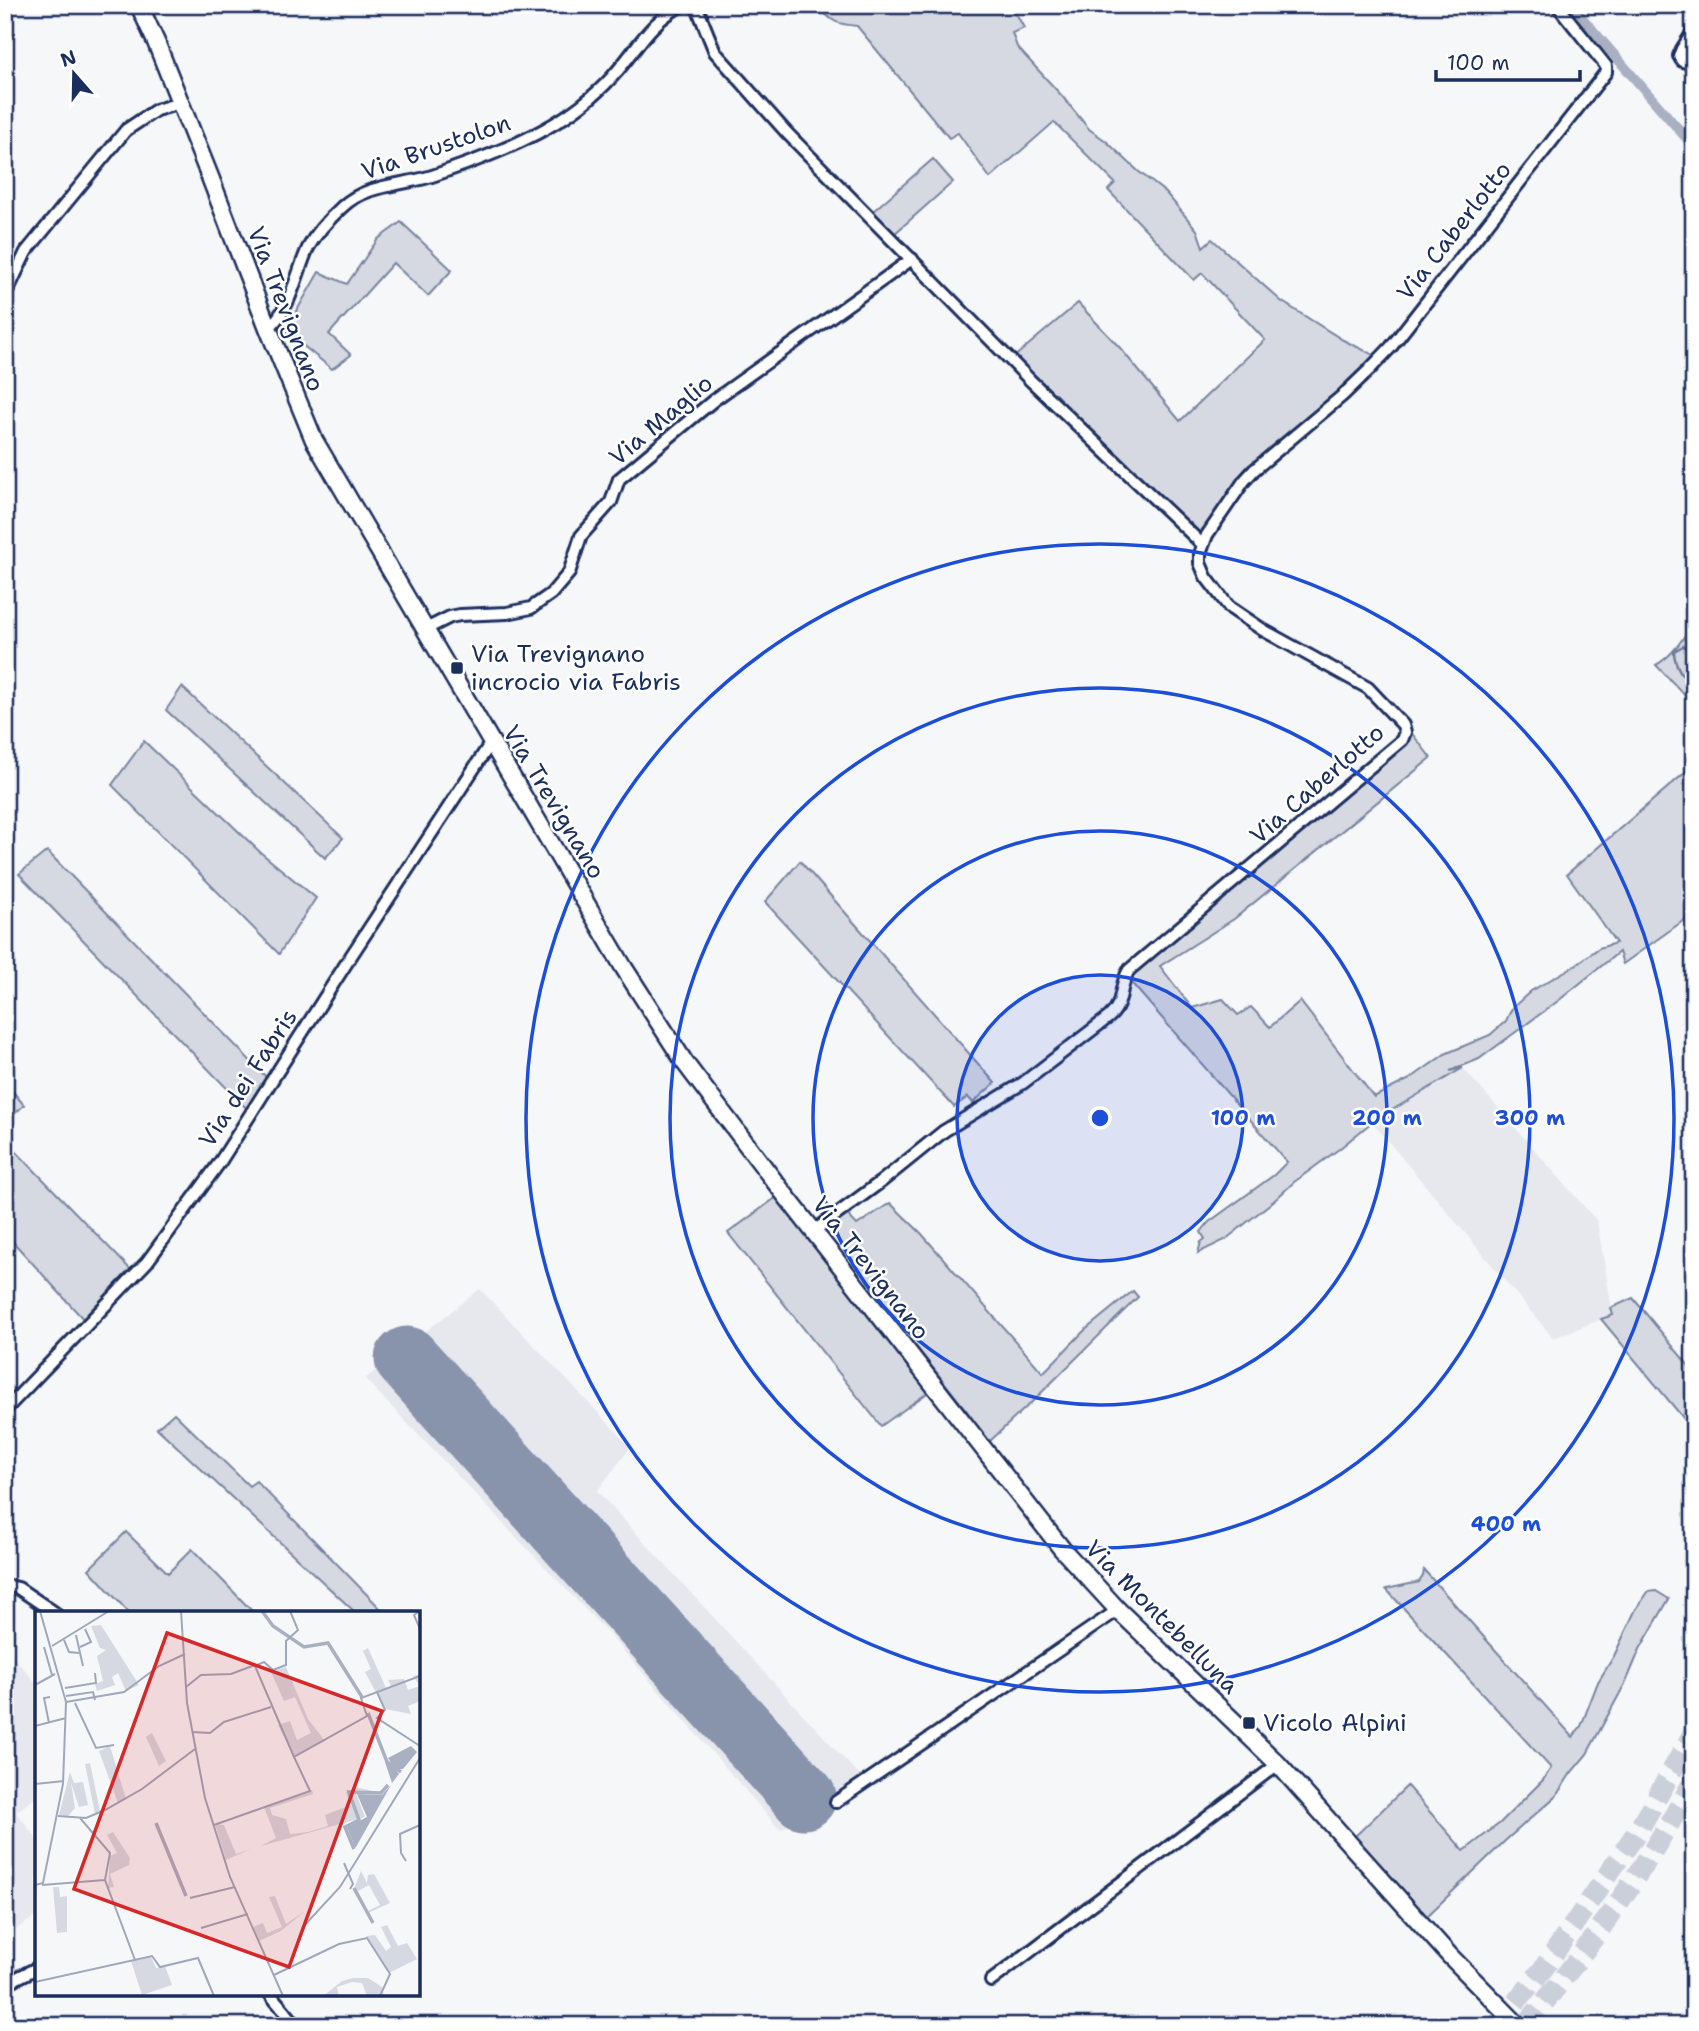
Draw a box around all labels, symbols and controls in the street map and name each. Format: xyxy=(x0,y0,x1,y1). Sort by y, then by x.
north arrow xyxy=(38,38,108,108)
scale bar xyxy=(1436,38,1580,82)
text: N xyxy=(57,44,80,73)
text: 100 m xyxy=(1447,49,1510,77)
street label: Via Brustolon xyxy=(357,107,515,187)
street label: Via Caberlotto xyxy=(1390,155,1518,307)
street label: Via Trevignano xyxy=(240,222,332,396)
street label: Via Maglio xyxy=(602,367,720,473)
place label: Via Trevignano incrocio via Fabris xyxy=(471,638,681,698)
marker: Via Trevignano incrocio via Fabris xyxy=(449,660,465,676)
street label: Via Caberlotto xyxy=(1243,717,1391,851)
street label: Via Trevignano xyxy=(495,719,613,885)
street label: Via dei Fabris xyxy=(191,1003,305,1153)
text: 100 m xyxy=(1211,1104,1275,1132)
text: 200 m xyxy=(1352,1104,1422,1132)
text: 300 m xyxy=(1495,1104,1565,1132)
centre of rings xyxy=(1088,1106,1112,1130)
street label: Via Trevignano xyxy=(805,1190,937,1346)
text: 400 m xyxy=(1471,1510,1541,1538)
street label: Via Montebelluna xyxy=(1078,1533,1246,1701)
inset map xyxy=(35,1611,420,1996)
place label: Vicolo Alpini xyxy=(1263,1707,1407,1739)
marker: Vicolo Alpini xyxy=(1241,1715,1257,1731)

